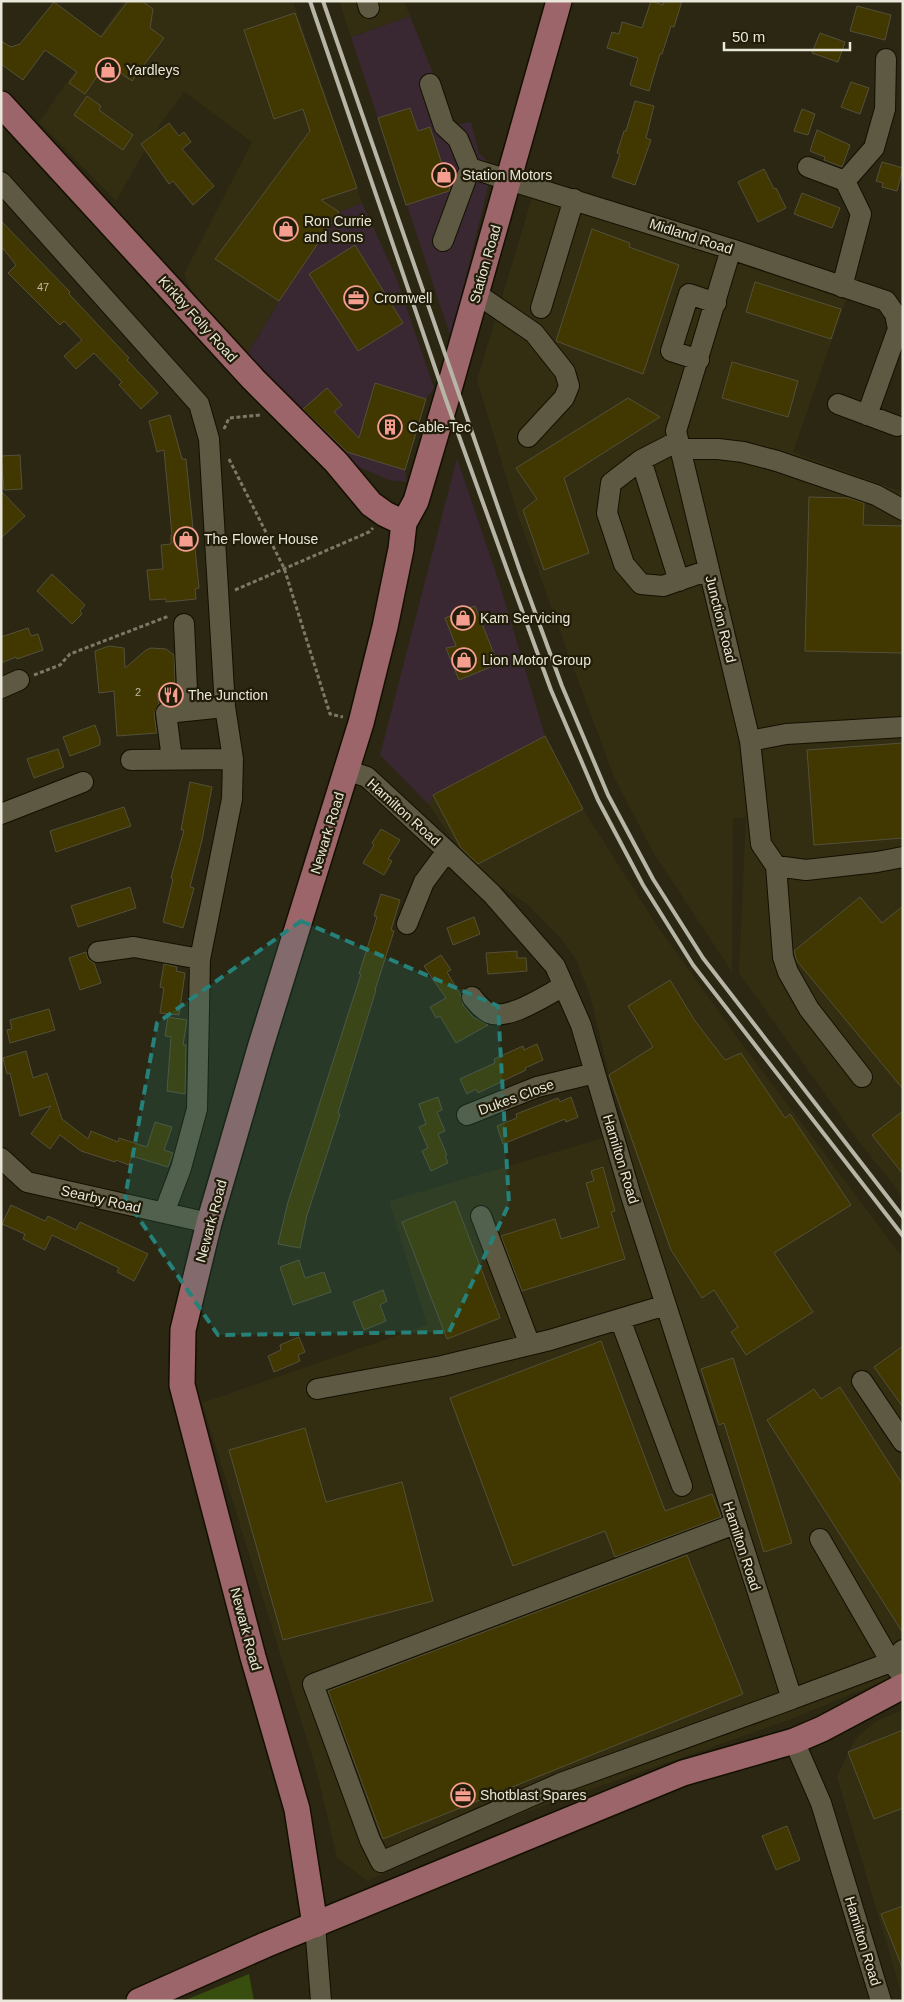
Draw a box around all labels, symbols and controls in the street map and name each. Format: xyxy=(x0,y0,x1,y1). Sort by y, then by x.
scale bar xyxy=(724,20,850,52)
text: 50 m xyxy=(732,28,765,45)
shop icon: Yardleys xyxy=(95,57,121,83)
place label: Yardleys xyxy=(126,62,179,78)
shop icon: Station Motors xyxy=(431,162,457,188)
place label: Station Motors xyxy=(462,167,552,183)
place label: Ron Currie and Sons xyxy=(304,213,372,245)
street label: Midland Road xyxy=(647,215,735,257)
shop icon: Ron Currie and Sons xyxy=(273,216,299,242)
street label: Station Road xyxy=(466,223,504,305)
street label: Kirkby Folly Road xyxy=(155,273,241,365)
house number: 47 xyxy=(37,281,49,293)
office icon: Cromwell xyxy=(343,285,369,311)
place label: Cromwell xyxy=(374,290,432,306)
building icon: Cable-Tec xyxy=(377,414,403,440)
place label: Cable-Tec xyxy=(408,419,471,435)
shop icon: The Flower House xyxy=(173,526,199,552)
place label: The Flower House xyxy=(204,531,319,547)
street label: Junction Road xyxy=(702,574,740,664)
shop icon: Kam Servicing xyxy=(450,605,476,631)
place label: Kam Servicing xyxy=(480,610,570,626)
shop icon: Lion Motor Group xyxy=(451,647,477,673)
place label: Lion Motor Group xyxy=(482,652,591,668)
restaurant icon: The Junction xyxy=(158,682,184,708)
house number: 2 xyxy=(135,686,141,698)
place label: The Junction xyxy=(188,687,268,703)
street label: Hamilton Road xyxy=(364,775,444,849)
street label: Newark Road xyxy=(307,790,347,876)
street label: Dukes Close xyxy=(476,1076,556,1118)
street label: Hamilton Road xyxy=(600,1112,642,1206)
street label: Newark Road xyxy=(192,1178,230,1264)
street label: Searby Road xyxy=(59,1182,143,1216)
street label: Hamilton Road xyxy=(720,1499,764,1593)
street label: Newark Road xyxy=(227,1586,265,1672)
office icon: Shotblast Spares xyxy=(450,1782,476,1808)
place label: Shotblast Spares xyxy=(480,1787,587,1803)
street label: Hamilton Road xyxy=(842,1894,884,1988)

